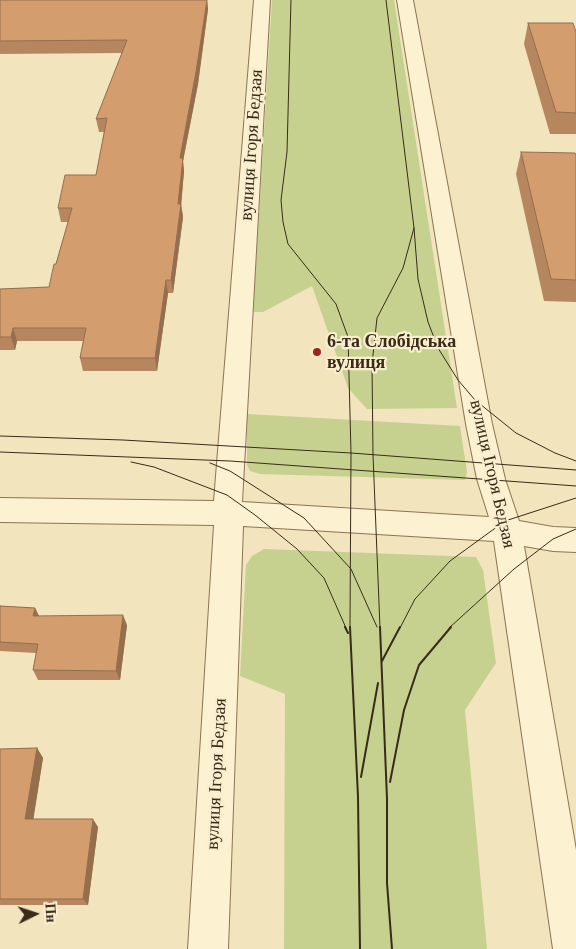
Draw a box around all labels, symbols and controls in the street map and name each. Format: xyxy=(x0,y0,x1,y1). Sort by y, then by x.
street label: вулиця Ігоря Бедзая xyxy=(236,69,268,221)
place label: 6-та Слобідська вулиця xyxy=(327,331,456,374)
marker: 6-та Слобідська вулиця xyxy=(311,346,323,358)
street label: вулиця Ігоря Бедзая xyxy=(464,398,520,550)
street label: вулиця Ігоря Бедзая xyxy=(202,698,232,850)
north arrow xyxy=(10,889,60,939)
text: Пн xyxy=(42,903,59,923)

